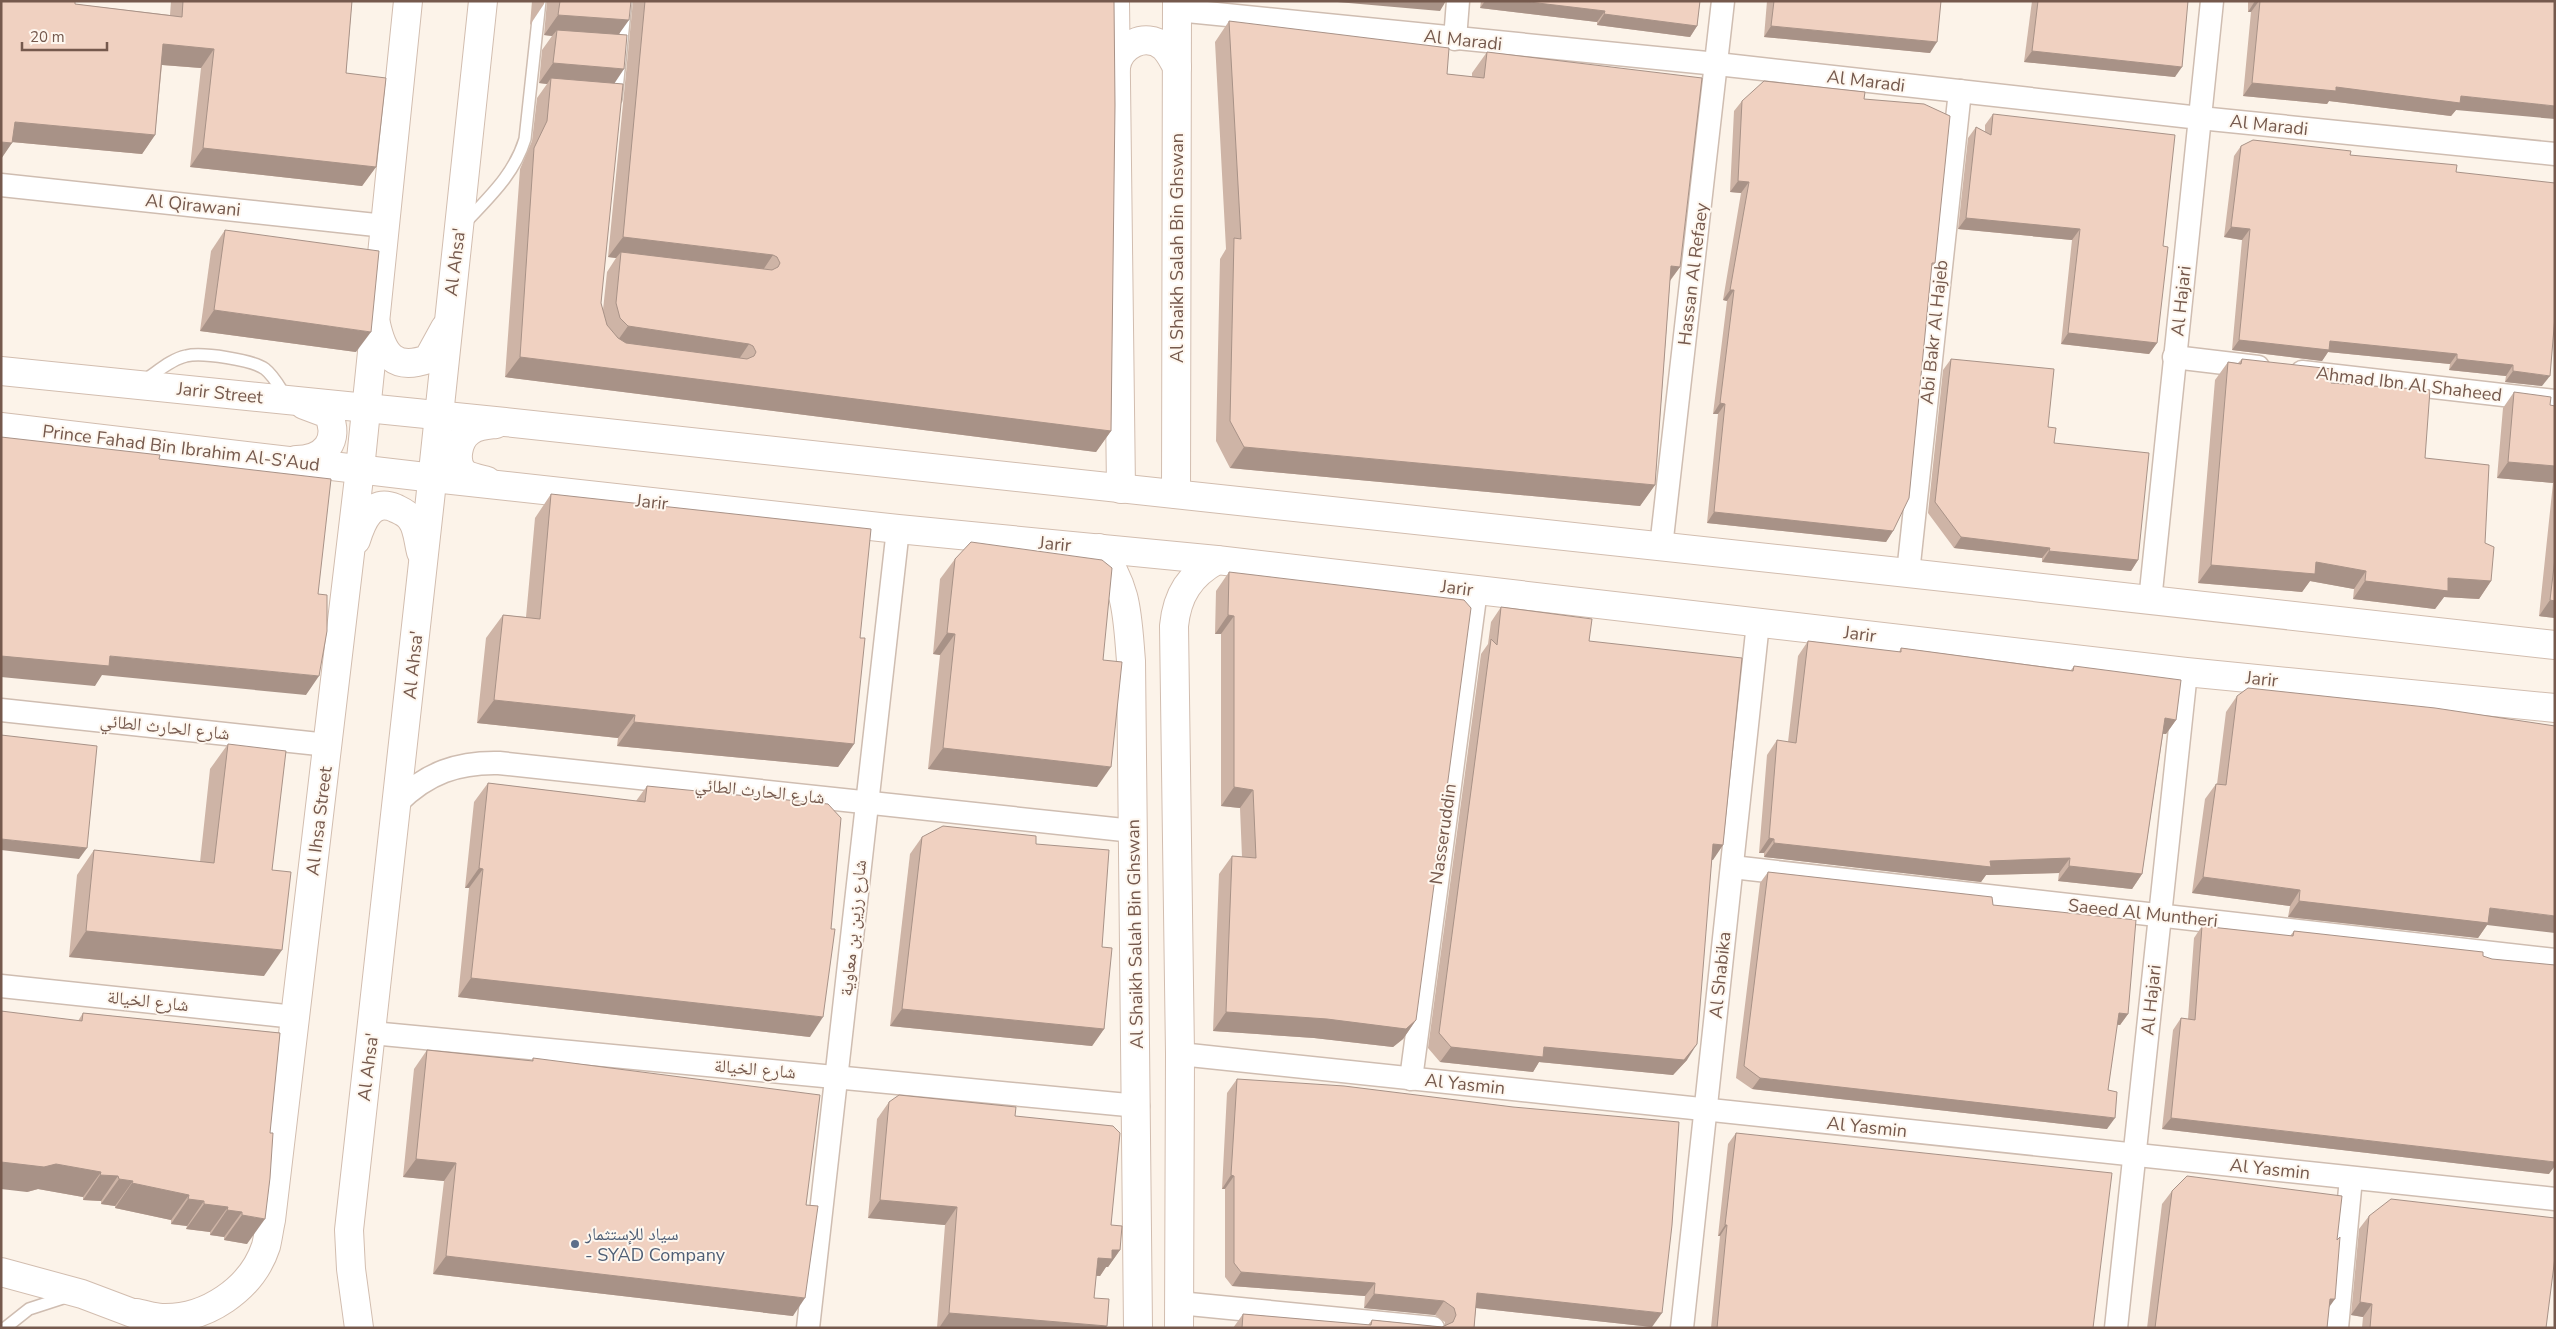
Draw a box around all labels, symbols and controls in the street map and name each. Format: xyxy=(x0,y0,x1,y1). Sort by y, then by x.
scale bar xyxy=(22,20,108,52)
street label: Al Maradi xyxy=(1423,24,1503,56)
text: 20 m xyxy=(30,27,65,47)
street label: Al Maradi xyxy=(1826,64,1906,98)
street label: Al Maradi xyxy=(2229,109,2309,141)
street label: Al Shaikh Salah Bin Ghswan xyxy=(1165,133,1189,363)
street label: Al Qirawani xyxy=(144,188,242,222)
street label: Hassan Al Refaey xyxy=(1672,201,1714,347)
street label: Al Ahsa' xyxy=(439,226,471,298)
street label: Abi Bakr Al Hajeb xyxy=(1914,259,1954,405)
street label: Al Hajari xyxy=(2165,265,2197,337)
street label: Ahmad Ibn Al Shaheed xyxy=(2315,361,2503,407)
street label: Jarir Street xyxy=(175,376,265,410)
street label: Prince Fahad Bin Ibrahim Al-S'Aud xyxy=(41,419,321,477)
street label: Jarir xyxy=(634,488,670,516)
street label: Jarir xyxy=(1037,531,1073,557)
street label: Jarir xyxy=(1438,574,1475,602)
street label: Jarir xyxy=(1841,620,1878,648)
street label: Al Ahsa' xyxy=(397,630,429,700)
street label: Jarir xyxy=(2244,665,2280,693)
street label: شارع الحارث الطائي xyxy=(99,708,231,748)
street label: Al Ihsa Street xyxy=(300,764,338,877)
street label: شارع الحارث الطائي xyxy=(694,772,826,812)
street label: Nasseruddin xyxy=(1424,782,1462,886)
street label: Al Shaikh Salah Bin Ghswan xyxy=(1121,819,1149,1049)
street label: شارع رزين بن معاوية xyxy=(834,859,872,997)
street label: Saeed Al Muntheri xyxy=(2067,893,2219,933)
street label: Al Shabika xyxy=(1704,930,1736,1020)
street label: Al Hajari xyxy=(2135,964,2167,1036)
street label: شارع الخيالة xyxy=(106,985,190,1017)
street label: Al Ahsa' xyxy=(352,1031,384,1103)
street label: شارع الخيالة xyxy=(713,1053,797,1085)
street label: Al Yasmin xyxy=(1424,1068,1506,1100)
street label: Al Yasmin xyxy=(1826,1111,1908,1143)
street label: Al Yasmin xyxy=(2229,1153,2311,1185)
place label: سياد للإستثمار - SYAD Company xyxy=(584,1222,726,1267)
marker: سياد للإستثمار - SYAD Company xyxy=(569,1238,581,1250)

